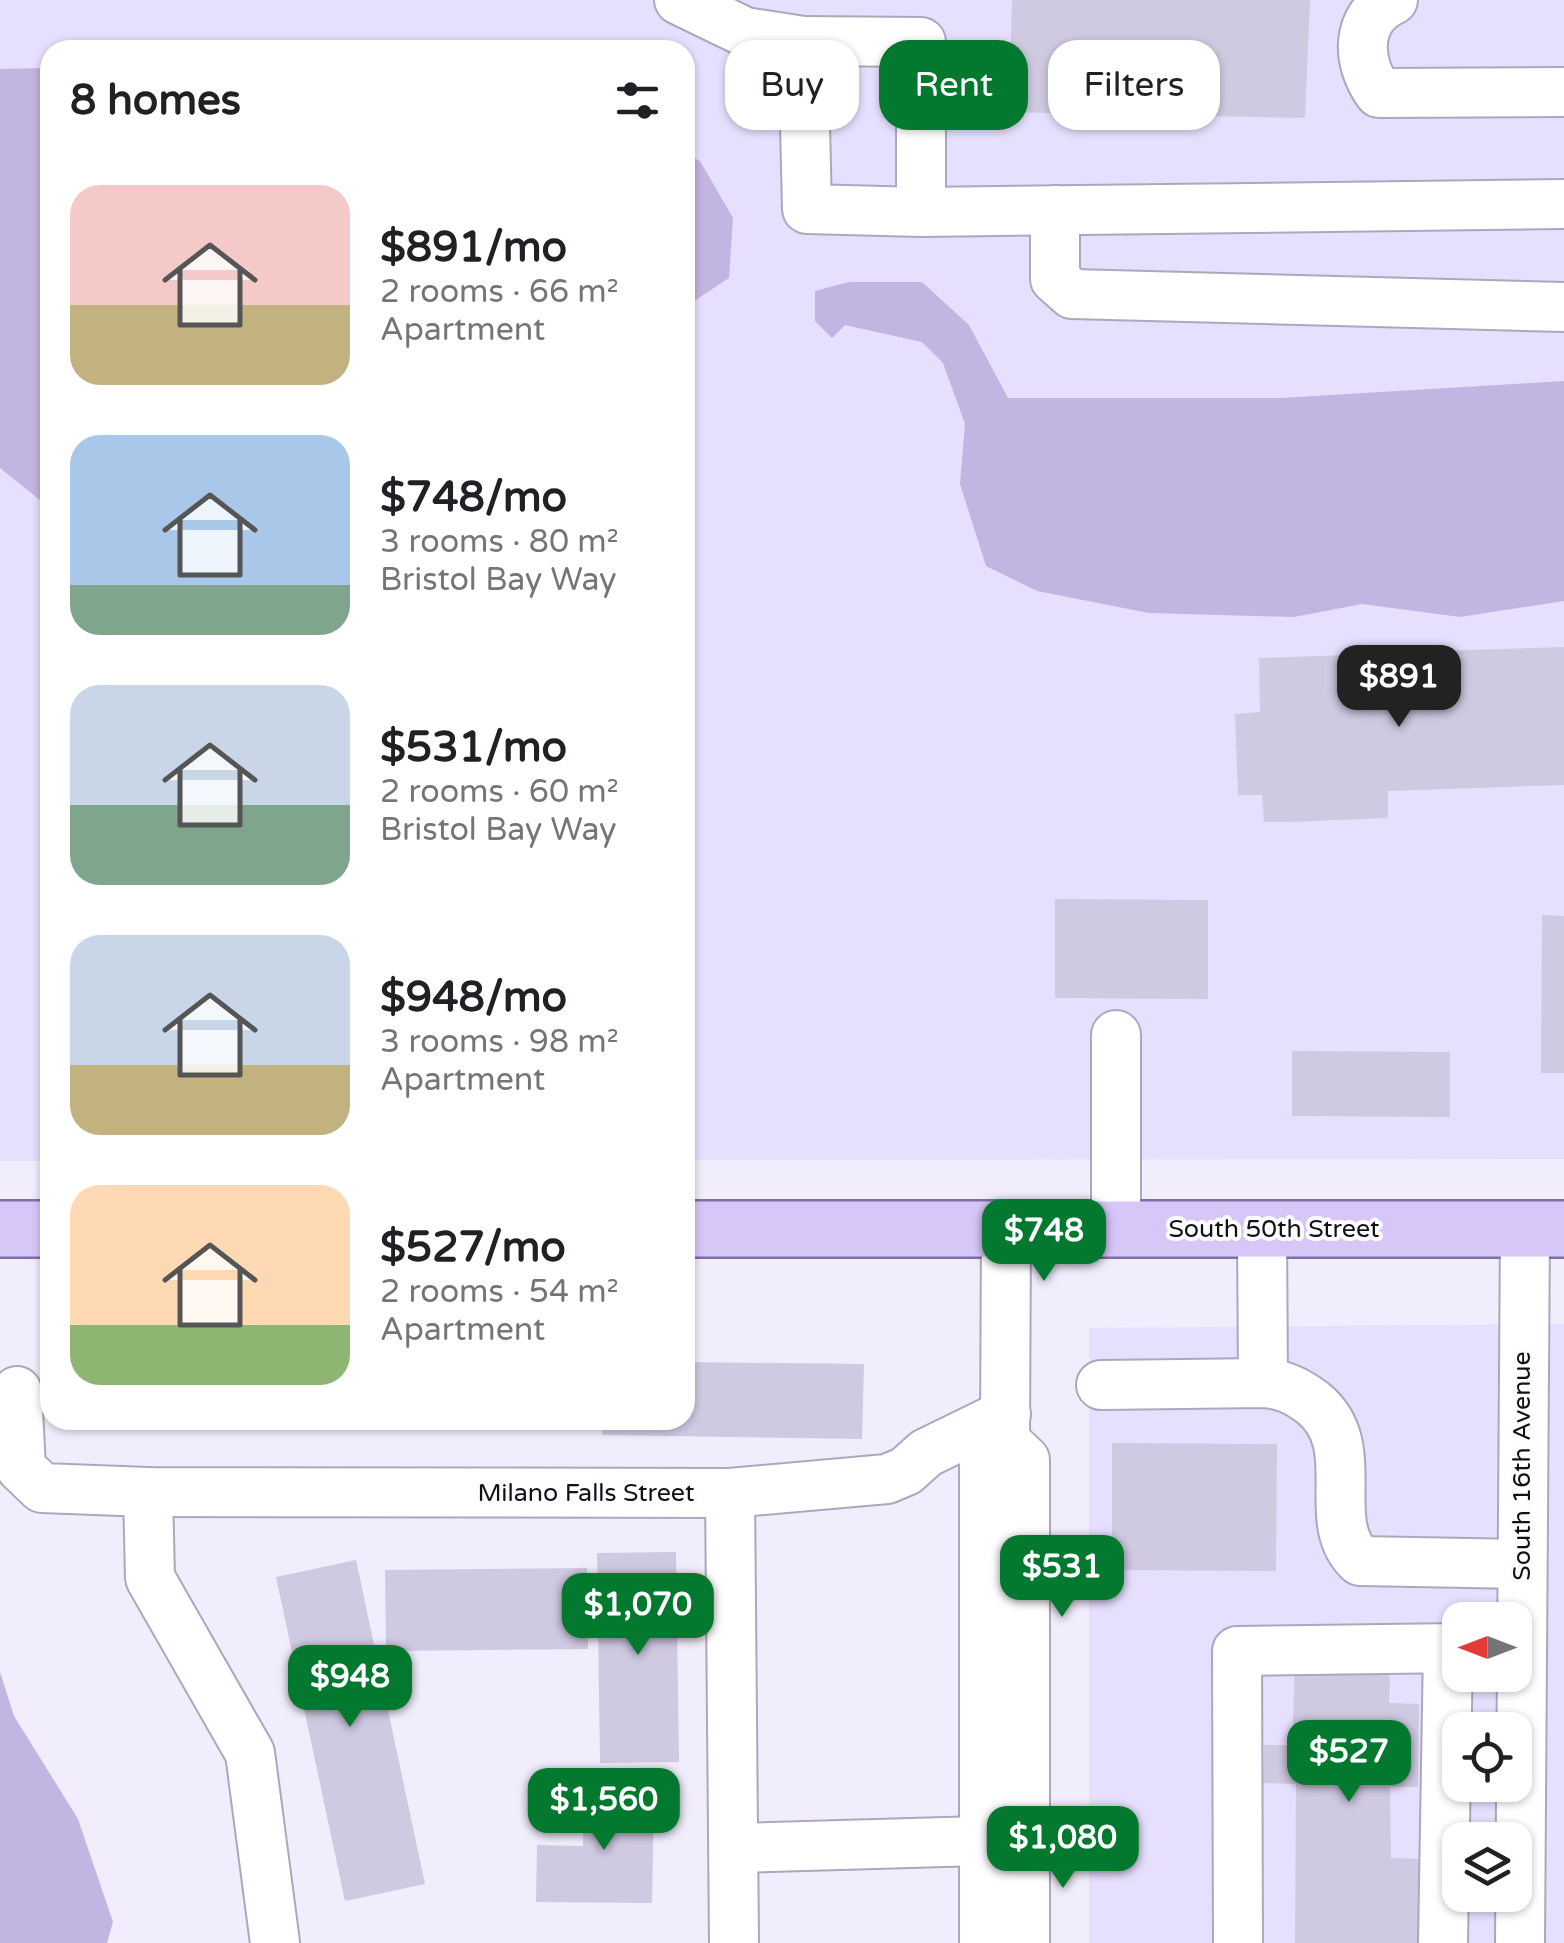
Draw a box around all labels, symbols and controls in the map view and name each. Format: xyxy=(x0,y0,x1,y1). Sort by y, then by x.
chip: Buy xyxy=(725,40,859,130)
chip: Rent xyxy=(879,40,1028,130)
chip: Filters xyxy=(1048,40,1220,130)
icon: filters xyxy=(610,73,665,128)
text: 8 homes xyxy=(70,75,241,126)
text: $891/mo xyxy=(380,222,567,273)
icon: home xyxy=(150,225,270,345)
text: 2 rooms · 66 m² xyxy=(380,273,619,311)
text: Apartment xyxy=(380,311,545,349)
text: $748/mo xyxy=(380,472,567,523)
icon: home xyxy=(150,475,270,595)
text: 3 rooms · 80 m² xyxy=(380,523,619,561)
text: Bristol Bay Way xyxy=(380,561,616,599)
pin: $891 xyxy=(1340,645,1458,730)
text: $891 xyxy=(1359,658,1439,696)
text: $531/mo xyxy=(380,722,567,773)
icon: home xyxy=(150,725,270,845)
text: 2 rooms · 60 m² xyxy=(380,773,619,811)
text: Bristol Bay Way xyxy=(380,811,616,849)
text: $948/mo xyxy=(380,972,567,1023)
icon: home xyxy=(150,975,270,1095)
text: 3 rooms · 98 m² xyxy=(380,1023,619,1061)
text: Apartment xyxy=(380,1061,545,1099)
pin: $748 xyxy=(985,1199,1103,1284)
text: $748 xyxy=(1004,1212,1084,1250)
street label: South 50th Street xyxy=(1168,1214,1380,1244)
text: $527/mo xyxy=(380,1222,566,1273)
icon: home xyxy=(150,1225,270,1345)
text: 2 rooms · 54 m² xyxy=(380,1273,619,1311)
text: Apartment xyxy=(380,1311,545,1349)
street label: South 16th Avenue xyxy=(1507,1351,1537,1581)
street label: Milano Falls Street xyxy=(477,1478,695,1508)
pin: $531 xyxy=(1003,1535,1121,1620)
text: $531 xyxy=(1022,1548,1102,1586)
pin: $1,070 xyxy=(557,1573,719,1658)
text: $1,070 xyxy=(584,1586,692,1624)
north arrow xyxy=(1442,1602,1532,1692)
map controls xyxy=(1442,1602,1532,1912)
pin: $948 xyxy=(291,1645,409,1730)
text: $948 xyxy=(310,1658,390,1696)
button: locate xyxy=(1442,1712,1532,1802)
pin: $527 xyxy=(1290,1720,1408,1805)
text: $527 xyxy=(1309,1733,1389,1771)
pin: $1,560 xyxy=(523,1768,685,1853)
text: $1,560 xyxy=(550,1781,658,1819)
pin: $1,080 xyxy=(982,1806,1144,1891)
text: $1,080 xyxy=(1009,1819,1117,1857)
button: layers xyxy=(1442,1822,1532,1912)

